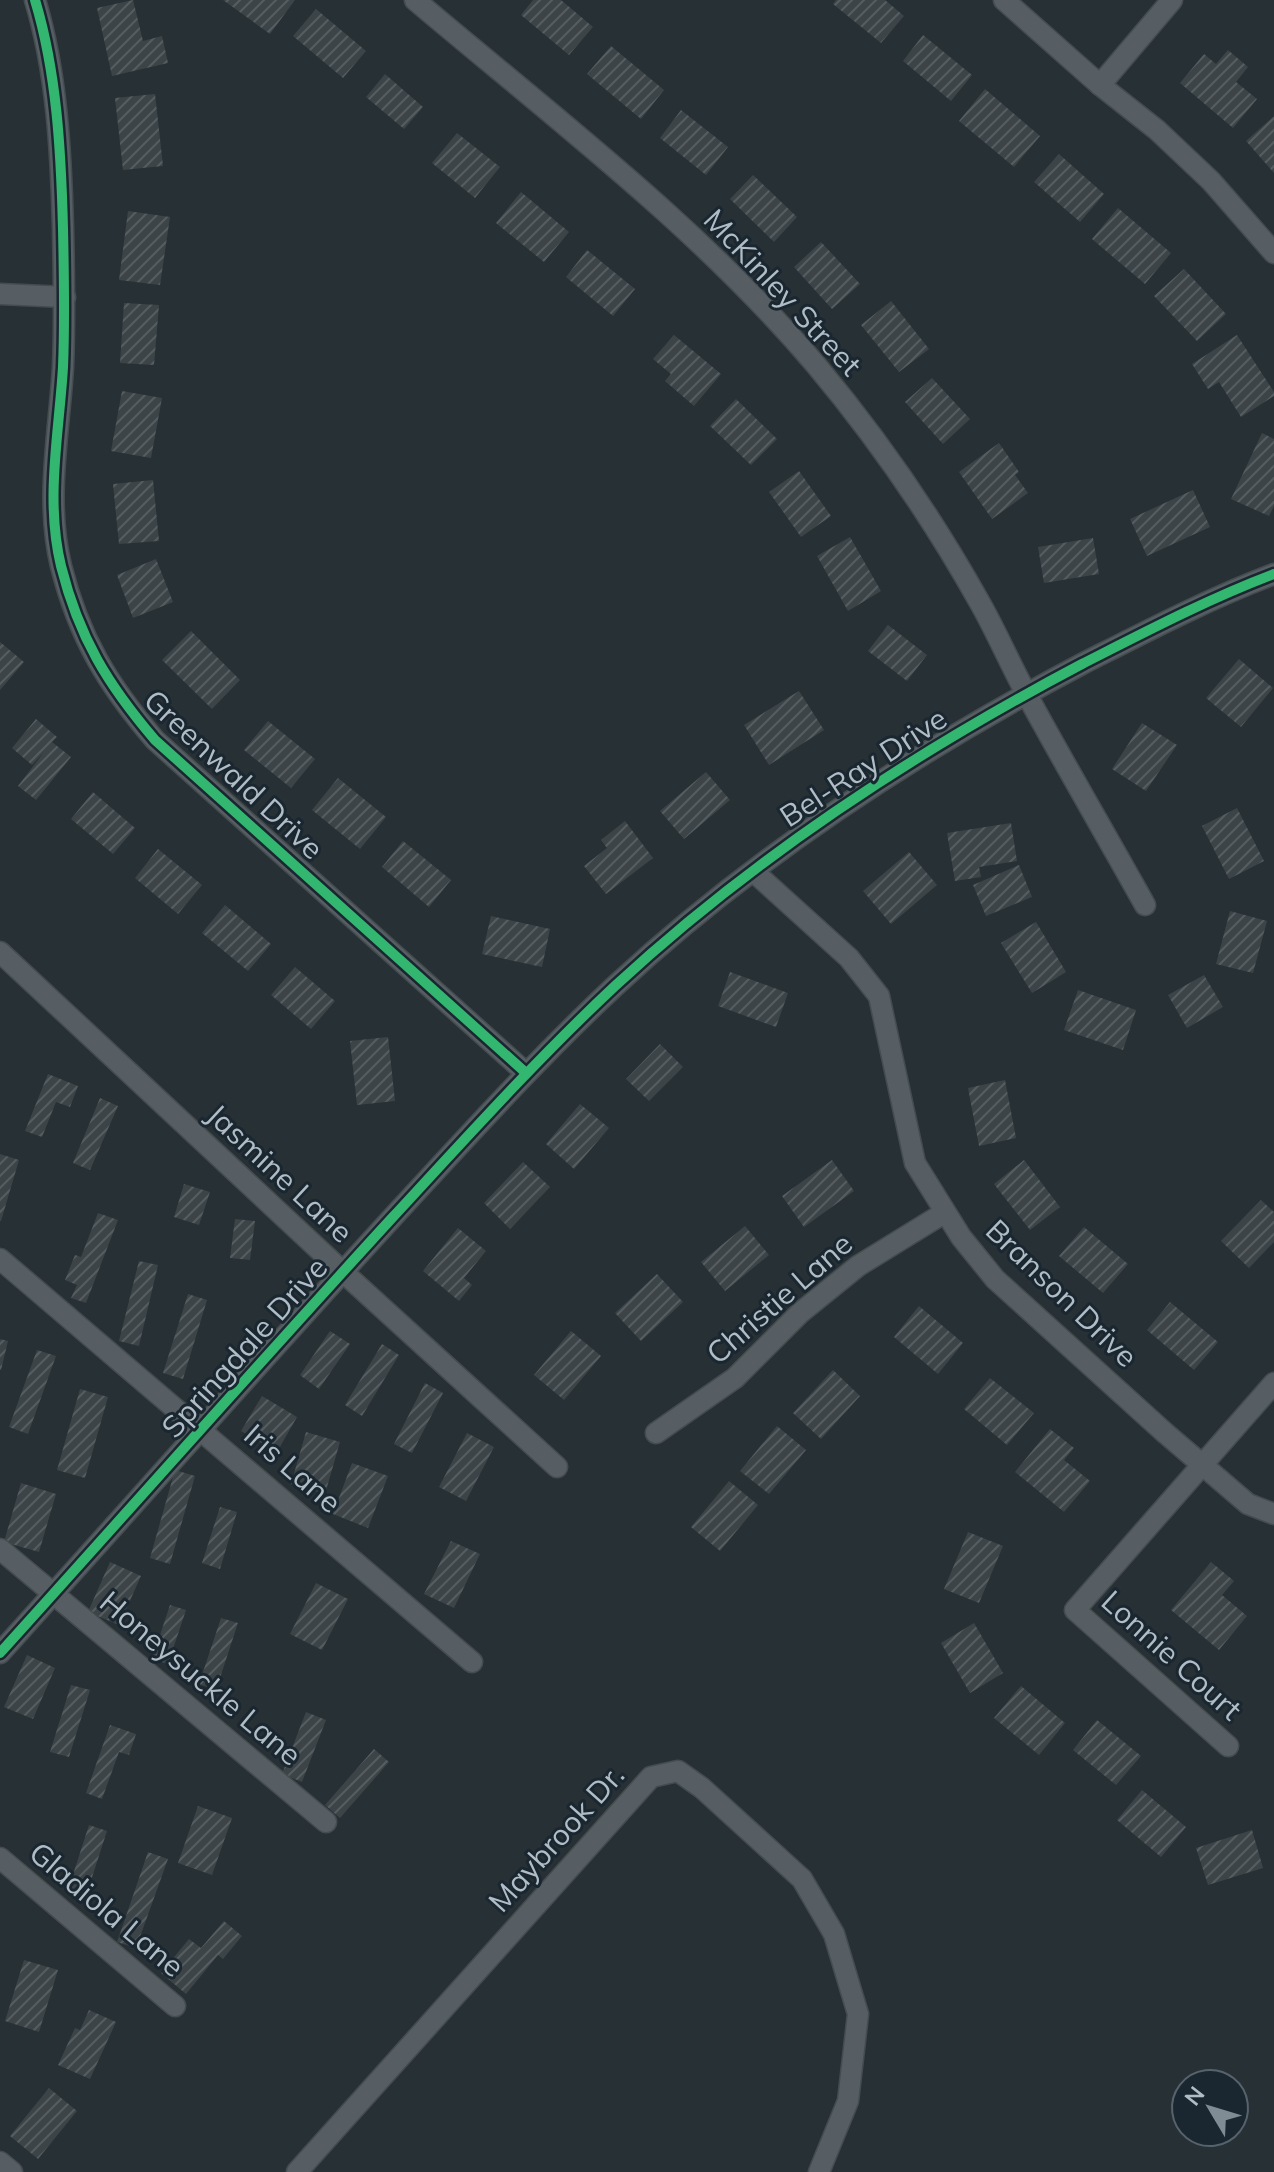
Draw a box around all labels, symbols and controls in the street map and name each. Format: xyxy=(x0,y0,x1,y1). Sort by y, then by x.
street label: McKinley Street xyxy=(696,201,870,383)
street label: Greenwald Drive xyxy=(136,681,332,867)
street label: Bel-Ray Drive xyxy=(772,699,954,835)
street label: Jasmine Lane xyxy=(199,1096,361,1250)
street label: Branson Drive xyxy=(978,1211,1146,1375)
street label: Christie Lane xyxy=(698,1224,860,1372)
street label: Springdale Drive xyxy=(153,1249,335,1445)
street label: Iris Lane xyxy=(236,1415,350,1521)
street label: Lonnie Court xyxy=(1094,1582,1250,1728)
street label: Honeysuckle Lane xyxy=(92,1583,310,1773)
street label: Maybrook Dr. xyxy=(480,1756,632,1920)
street label: Gladiola Lane xyxy=(22,1833,192,1985)
north arrow xyxy=(1170,2068,1250,2148)
text: N xyxy=(1178,2081,1210,2111)

